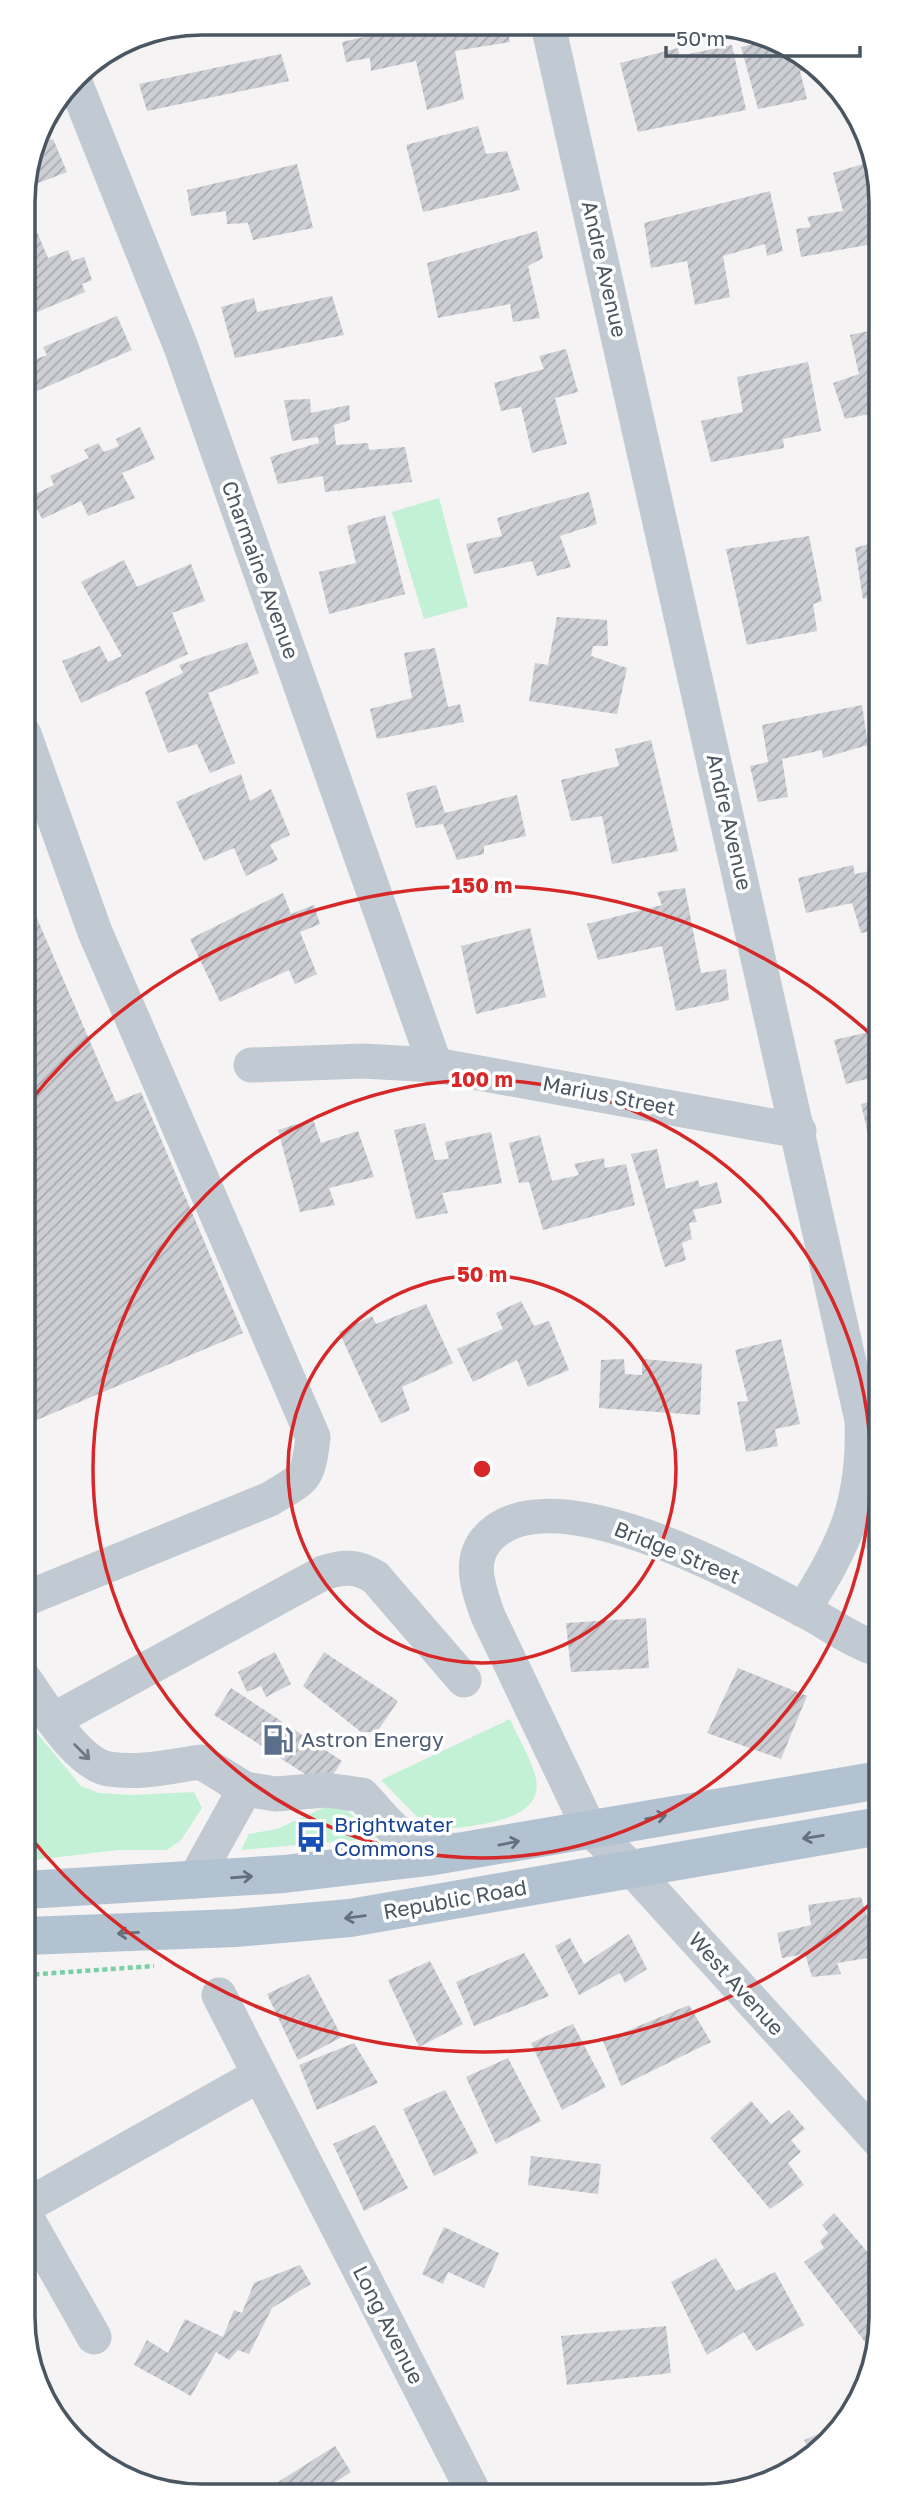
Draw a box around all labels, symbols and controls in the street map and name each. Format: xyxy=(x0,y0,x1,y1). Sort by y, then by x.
scale bar xyxy=(666,14,860,58)
text: 50 m xyxy=(676,25,725,51)
street label: Andre Avenue xyxy=(577,198,633,340)
street label: Charmaine Avenue xyxy=(217,477,305,662)
street label: Andre Avenue xyxy=(702,751,758,893)
text: 150 m xyxy=(452,872,512,898)
text: 100 m xyxy=(451,1066,513,1092)
street label: Marius Street xyxy=(540,1069,678,1121)
text: 50 m xyxy=(457,1261,507,1287)
centre of rings xyxy=(470,1457,494,1481)
street label: Bridge Street xyxy=(611,1515,744,1589)
fuel station icon: Astron Energy xyxy=(261,1723,295,1757)
place label: Astron Energy xyxy=(301,1726,444,1752)
one-way arrow xyxy=(74,1744,91,1761)
one-way arrow xyxy=(644,1809,667,1823)
place label: Brightwater Commons xyxy=(334,1811,453,1861)
bus stop icon: Brightwater Commons xyxy=(294,1820,328,1854)
one-way arrow xyxy=(802,1831,825,1844)
one-way arrow xyxy=(497,1836,520,1849)
one-way arrow xyxy=(230,1871,253,1884)
street label: Republic Road xyxy=(381,1874,529,1924)
one-way arrow xyxy=(344,1910,367,1923)
street label: West Avenue xyxy=(683,1926,790,2040)
one-way arrow xyxy=(117,1927,140,1940)
street label: Long Avenue xyxy=(348,2261,430,2388)

